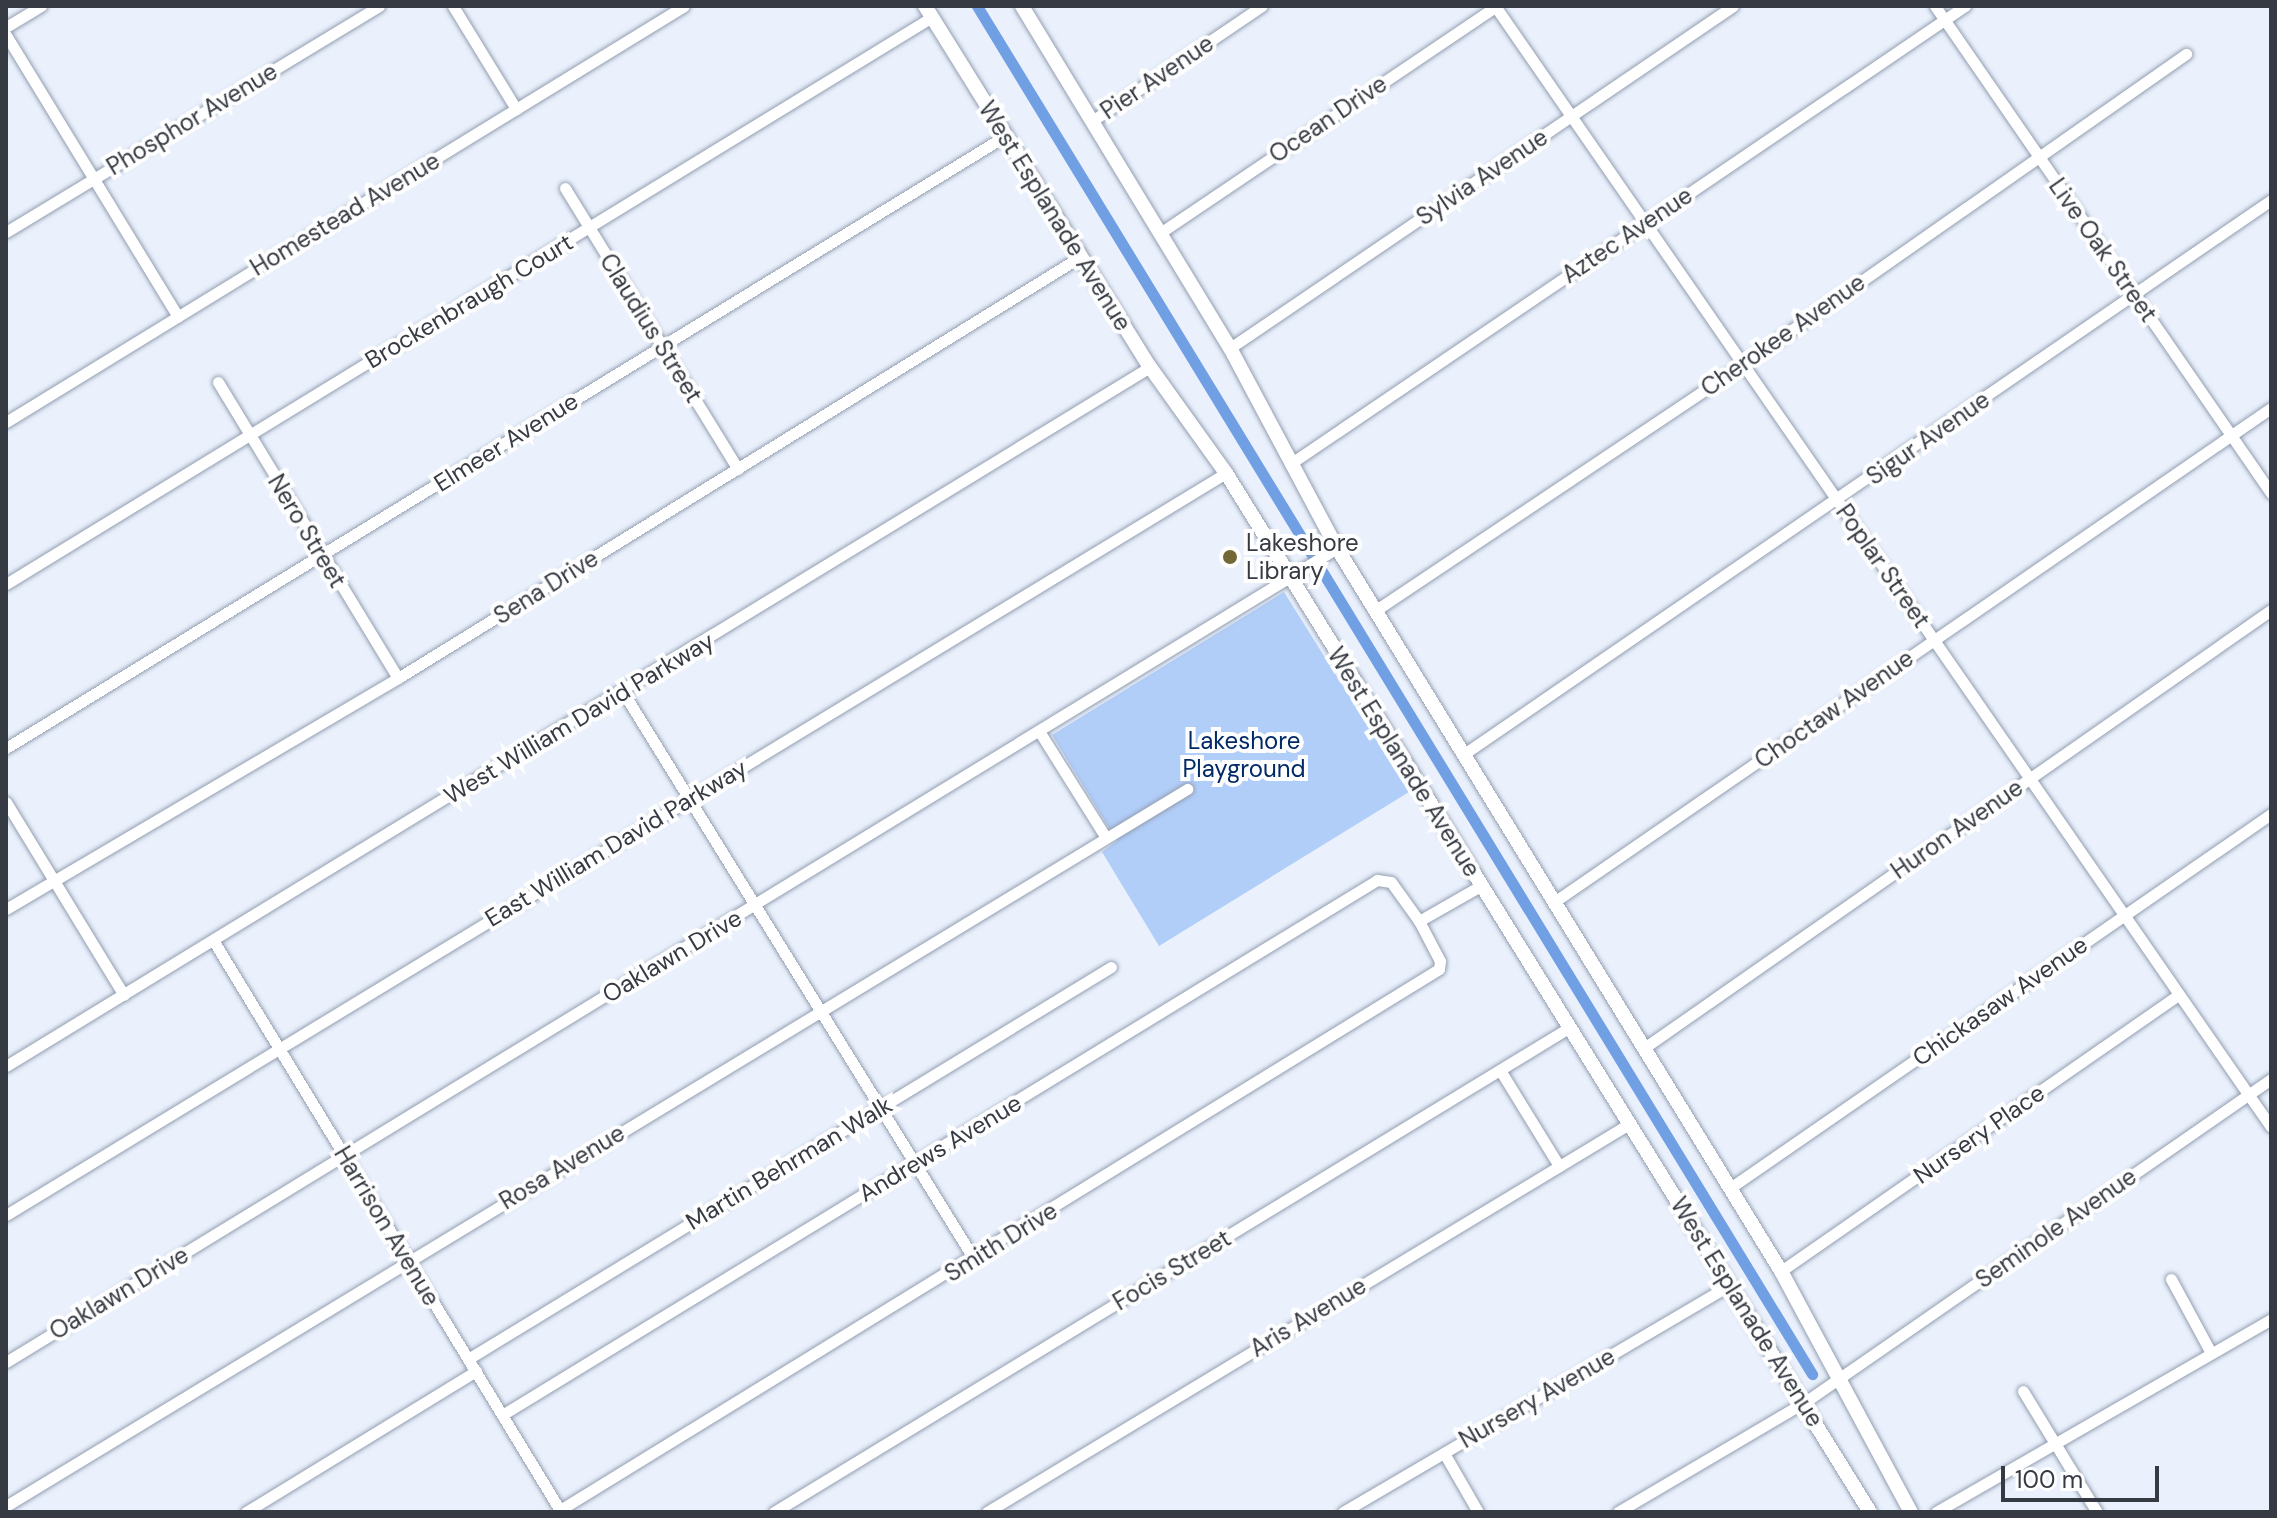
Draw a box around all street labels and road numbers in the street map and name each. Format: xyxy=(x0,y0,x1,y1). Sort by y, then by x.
street label: Pier Avenue xyxy=(1095,29,1219,125)
street label: Phosphor Avenue xyxy=(101,57,283,181)
street label: Ocean Drive xyxy=(1264,69,1392,169)
street label: West Esplanade Avenue xyxy=(972,96,1138,336)
street label: Sylvia Avenue xyxy=(1411,123,1553,231)
street label: Homestead Avenue xyxy=(245,146,445,282)
street label: Live Oak Street xyxy=(2043,173,2163,327)
street label: Aztec Avenue xyxy=(1556,181,1698,289)
street label: Brockenbraugh Court xyxy=(360,228,578,374)
street label: Claudius Street xyxy=(594,248,708,408)
street label: Cherokee Avenue xyxy=(1695,268,1871,402)
street label: Sigur Avenue xyxy=(1861,385,1995,491)
street label: Elmeer Avenue xyxy=(429,386,583,498)
street label: Nero Street xyxy=(262,469,352,593)
street label: Poplar Street xyxy=(1830,499,1936,633)
street label: Sena Drive xyxy=(489,544,603,630)
street label: West William David Parkway xyxy=(439,626,719,810)
street label: West Esplanade Avenue xyxy=(1321,642,1487,882)
street label: Choctaw Avenue xyxy=(1749,644,1919,774)
street label: East William David Parkway xyxy=(480,753,752,933)
street label: Huron Avenue xyxy=(1885,773,2029,885)
street label: Oaklawn Drive xyxy=(597,903,747,1009)
street label: Chickasaw Avenue xyxy=(1907,930,2093,1072)
street label: Nursery Place xyxy=(1908,1078,2050,1190)
street label: Andrews Avenue xyxy=(853,1088,1027,1208)
street label: Martin Behrman Walk xyxy=(681,1090,897,1236)
street label: Rosa Avenue xyxy=(494,1118,630,1216)
street label: Harrison Avenue xyxy=(328,1141,446,1311)
street label: Seminole Avenue xyxy=(1970,1162,2142,1294)
street label: West Esplanade Avenue xyxy=(1664,1192,1830,1432)
street label: Smith Drive xyxy=(939,1196,1063,1288)
street label: Focis Street xyxy=(1108,1224,1236,1316)
street label: Oaklawn Drive xyxy=(44,1240,194,1346)
street label: Aris Avenue xyxy=(1245,1271,1371,1363)
street label: Nursery Avenue xyxy=(1454,1342,1620,1454)

